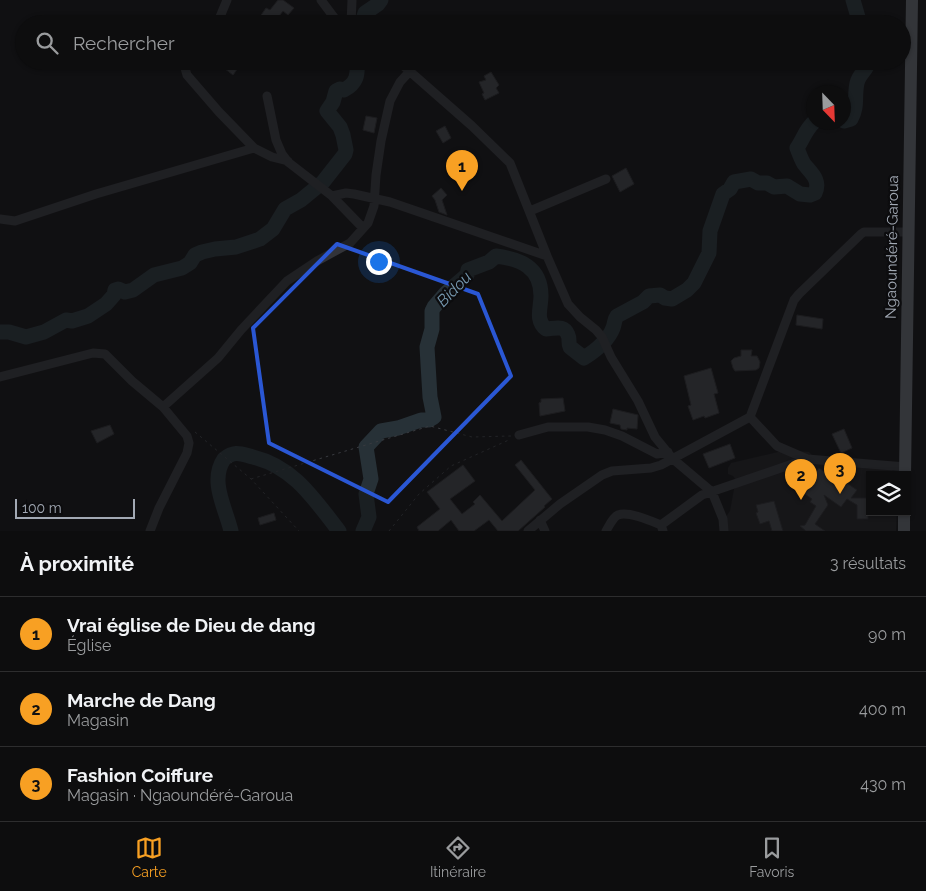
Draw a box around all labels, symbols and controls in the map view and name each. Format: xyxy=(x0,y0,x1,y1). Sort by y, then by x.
search box xyxy=(15,15,911,70)
icon: search xyxy=(33,29,61,57)
text: Rechercher xyxy=(73,32,175,54)
north arrow xyxy=(806,85,851,130)
pin: 1 xyxy=(446,150,478,191)
street label: Ngaoundéré-Garoua xyxy=(882,175,902,319)
your location xyxy=(366,249,392,275)
water label: Bidou xyxy=(433,267,475,311)
pin: 3 xyxy=(824,453,856,494)
pin: 2 xyxy=(785,459,817,500)
map controls xyxy=(866,471,911,516)
button: layers xyxy=(866,471,911,516)
scale bar xyxy=(15,496,135,519)
text: 100 m xyxy=(22,500,62,516)
text: À proximité xyxy=(20,551,134,576)
text: 3 résultats xyxy=(830,554,906,573)
text: Vrai église de Dieu de dang xyxy=(67,614,315,636)
text: 1 xyxy=(32,625,40,644)
text: 90 m xyxy=(868,625,906,644)
text: Église xyxy=(67,636,111,655)
text: Marche de Dang xyxy=(67,689,216,711)
text: 2 xyxy=(31,700,41,719)
text: 400 m xyxy=(859,700,906,719)
text: Magasin xyxy=(67,711,129,730)
text: Fashion Coiffure xyxy=(67,764,213,786)
text: 3 xyxy=(32,775,40,794)
text: 430 m xyxy=(860,775,906,794)
text: Magasin · Ngaoundéré-Garoua xyxy=(67,786,293,805)
tab: Carte xyxy=(132,834,167,880)
tab: Itinéraire xyxy=(430,834,486,880)
tab: Favoris xyxy=(749,834,794,880)

